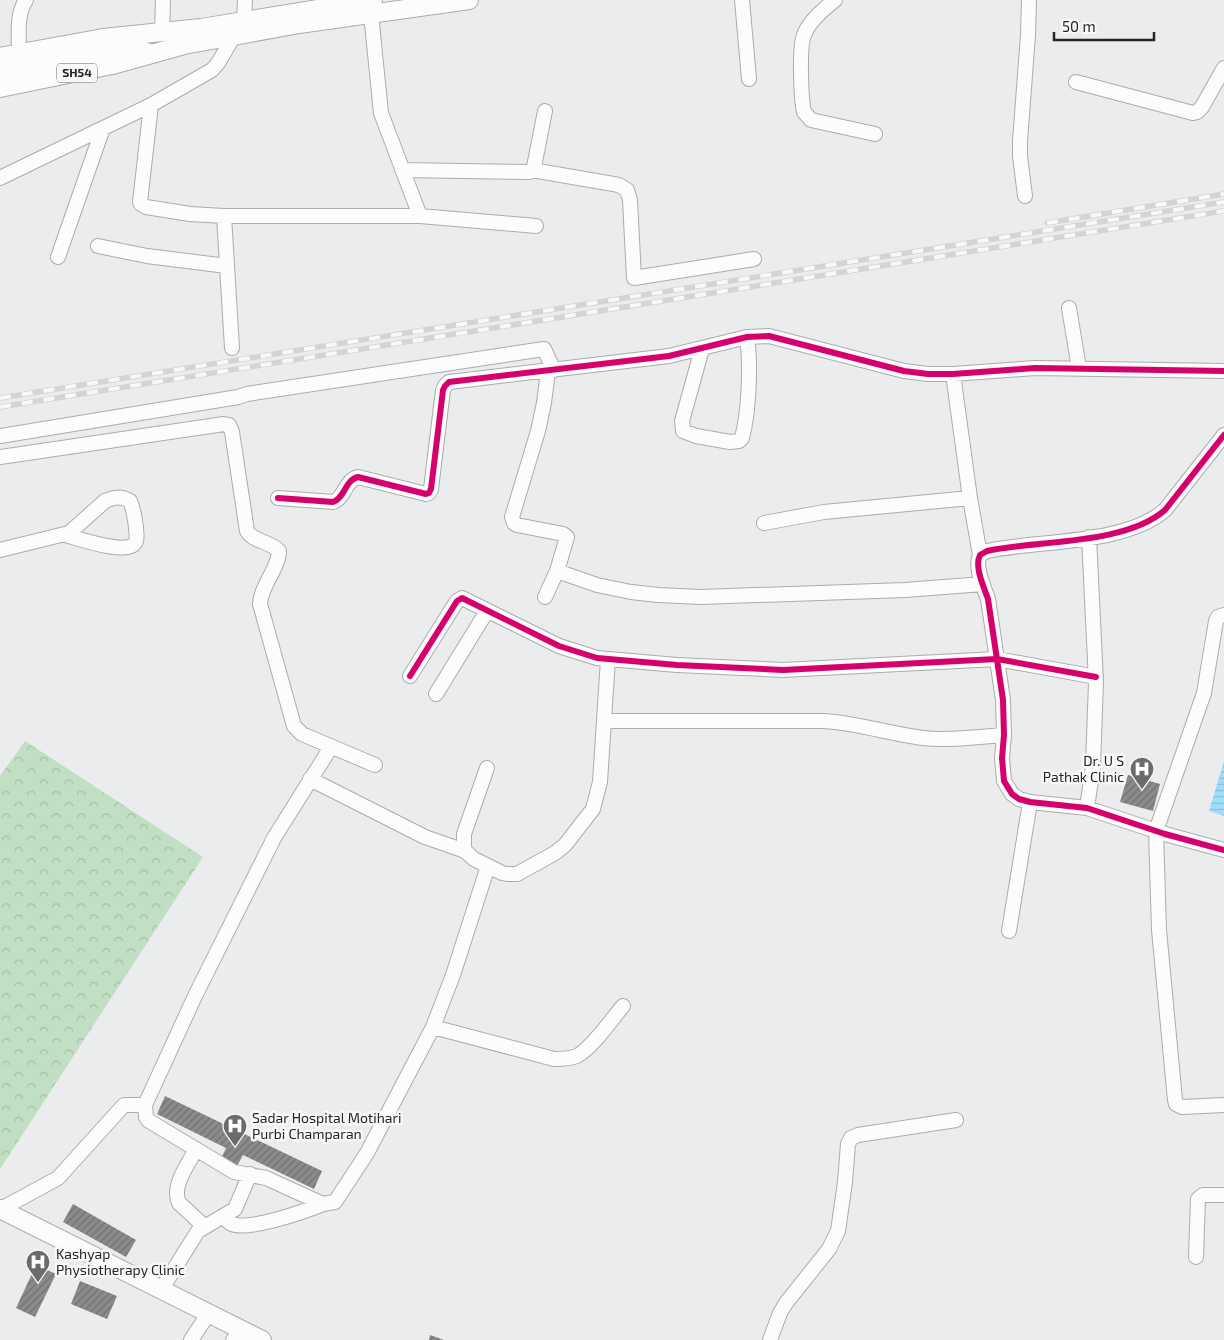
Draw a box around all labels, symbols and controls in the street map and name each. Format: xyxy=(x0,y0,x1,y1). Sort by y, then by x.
scale bar xyxy=(1054,10,1154,42)
text: 50 m xyxy=(1062,17,1096,35)
road number: SH54 xyxy=(57,64,97,82)
place label: Dr. U S Pathak Clinic xyxy=(1043,752,1124,785)
hospital icon: Dr. U S Pathak Clinic xyxy=(1129,756,1155,790)
place label: Sadar Hospital Motihari Purbi Champaran xyxy=(252,1109,402,1142)
hospital icon: Sadar Hospital Motihari Purbi Champaran xyxy=(222,1113,248,1147)
place label: Kashyap Physiotherapy Clinic xyxy=(56,1245,185,1278)
hospital icon: Kashyap Physiotherapy Clinic xyxy=(25,1249,51,1283)

